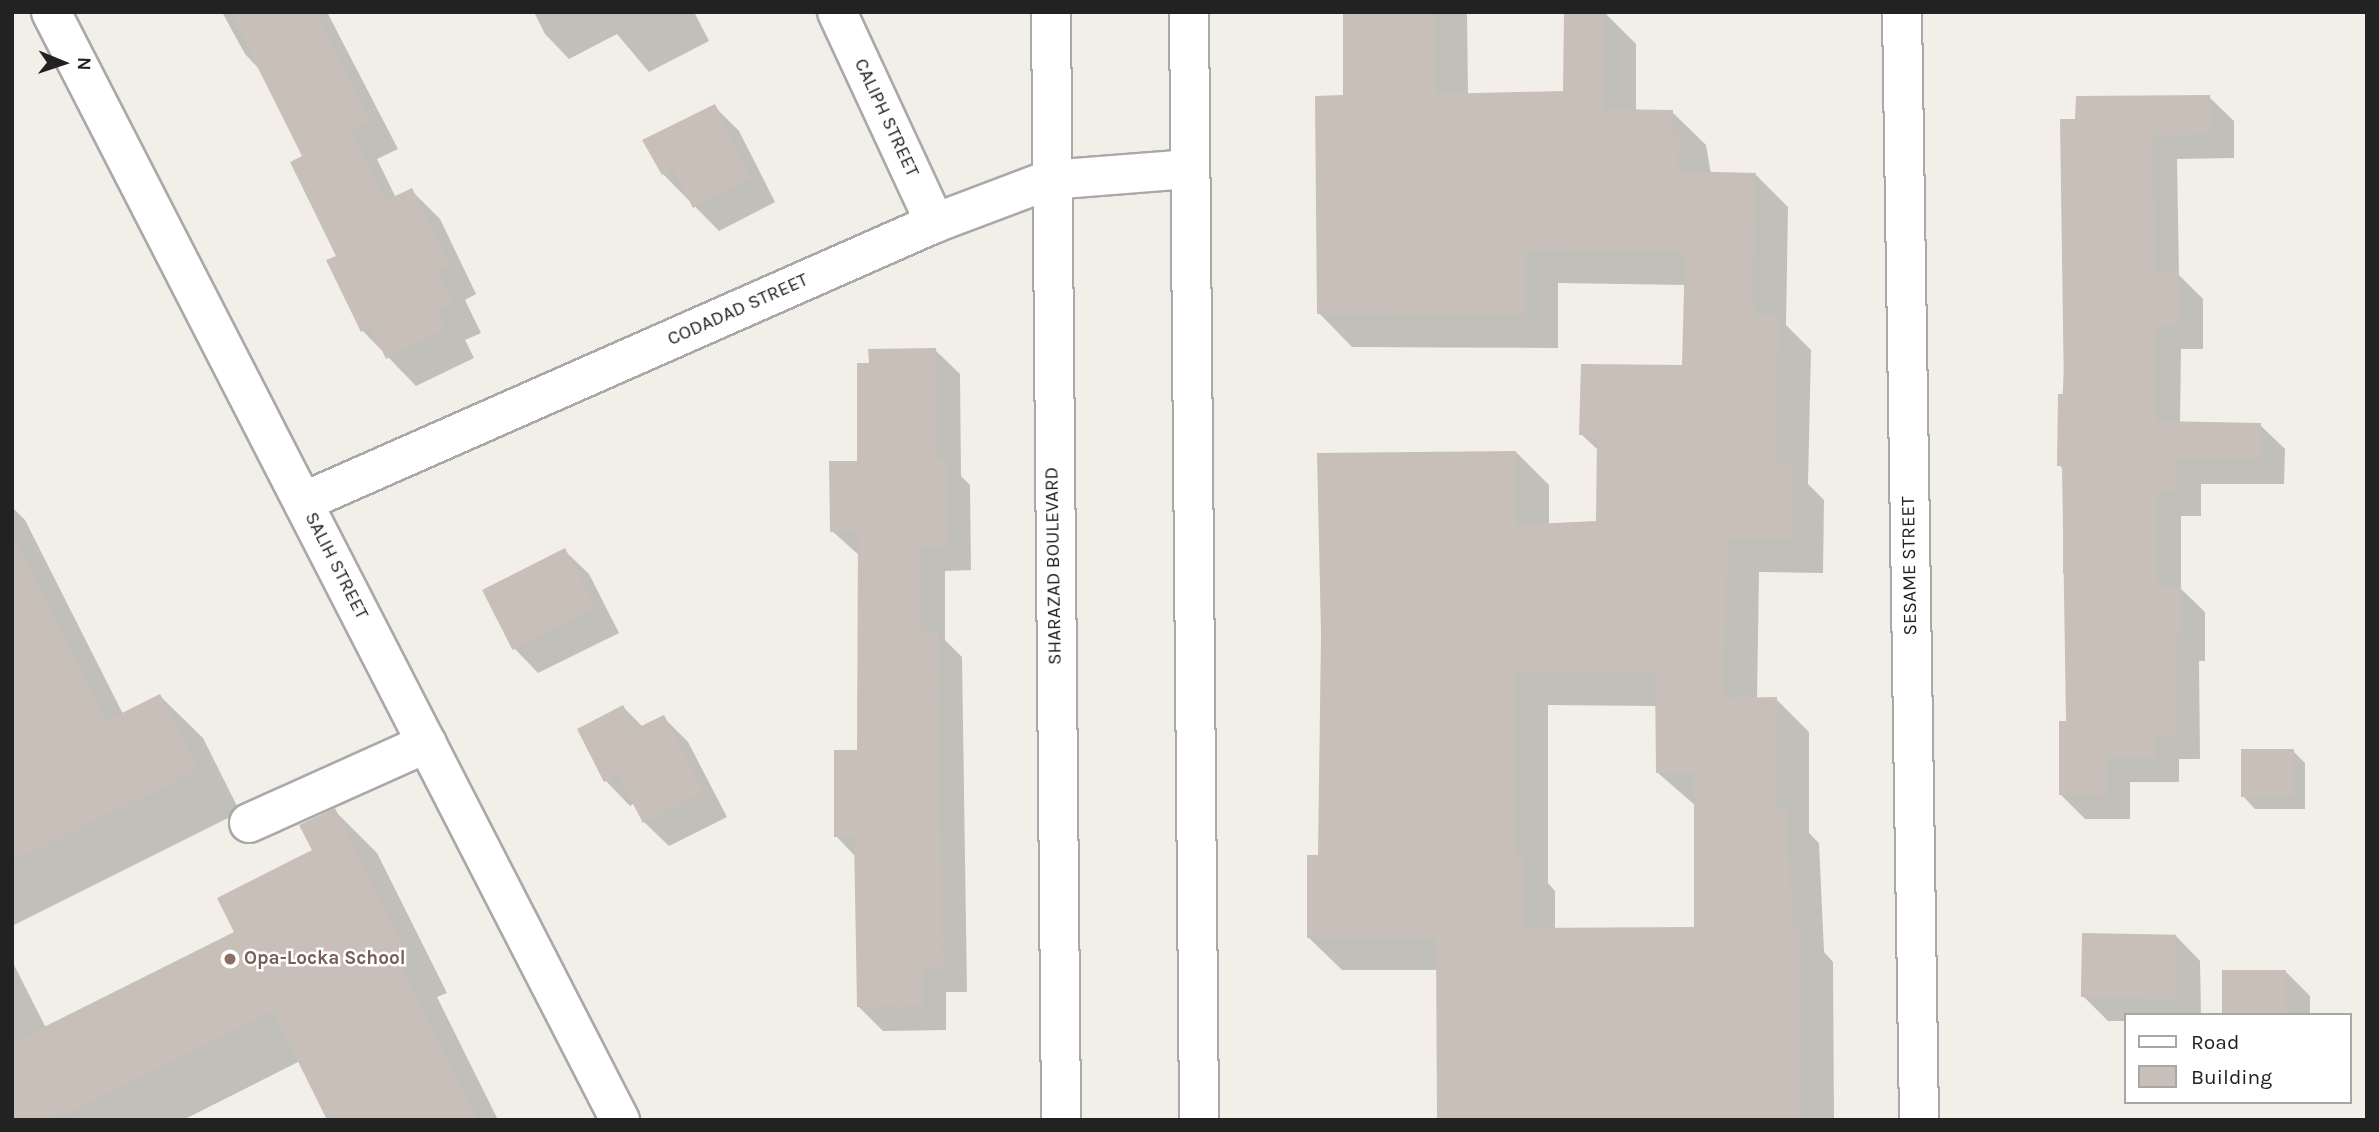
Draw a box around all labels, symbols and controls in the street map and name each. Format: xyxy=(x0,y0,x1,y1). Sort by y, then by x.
north arrow xyxy=(28,28,98,98)
street label: CALIPH STREET xyxy=(849,55,923,181)
text: N xyxy=(73,57,95,71)
street label: CODADAD STREET xyxy=(664,269,812,351)
street label: SHARAZAD BOULEVARD xyxy=(1041,467,1067,665)
street label: SESAME STREET xyxy=(1897,496,1923,636)
street label: SALIH STREET xyxy=(299,509,373,623)
place label: Opa-Locka School xyxy=(244,948,405,970)
marker: Opa-Locka School xyxy=(222,951,238,967)
legend xyxy=(2124,1013,2351,1104)
text: Road xyxy=(2191,1030,2239,1054)
text: Building xyxy=(2191,1065,2272,1089)

